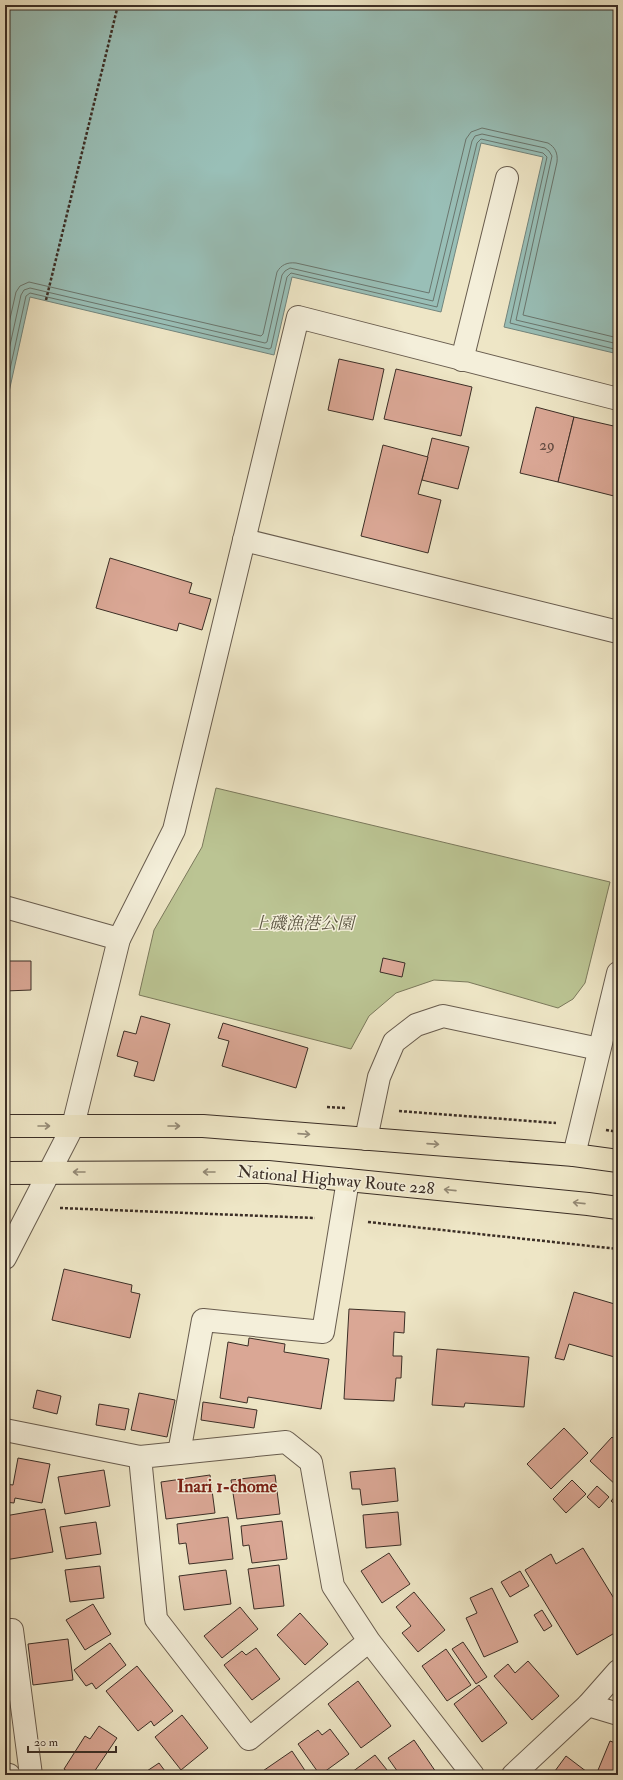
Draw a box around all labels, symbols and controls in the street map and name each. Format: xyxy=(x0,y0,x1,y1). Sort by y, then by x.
house number: 29 xyxy=(539,436,555,455)
park label: 上磯漁港公園 xyxy=(252,913,357,934)
one-way arrow xyxy=(37,1122,50,1130)
one-way arrow xyxy=(167,1122,180,1130)
one-way arrow xyxy=(297,1130,310,1137)
one-way arrow xyxy=(426,1140,439,1148)
street label: National Highway Route 228 xyxy=(236,1161,435,1200)
one-way arrow xyxy=(73,1168,86,1176)
one-way arrow xyxy=(203,1168,216,1176)
one-way arrow xyxy=(444,1186,457,1194)
one-way arrow xyxy=(573,1199,586,1207)
district label: Inari 1-chome xyxy=(177,1475,278,1498)
scale bar xyxy=(28,1728,116,1754)
text: 20 m xyxy=(34,1735,59,1750)

